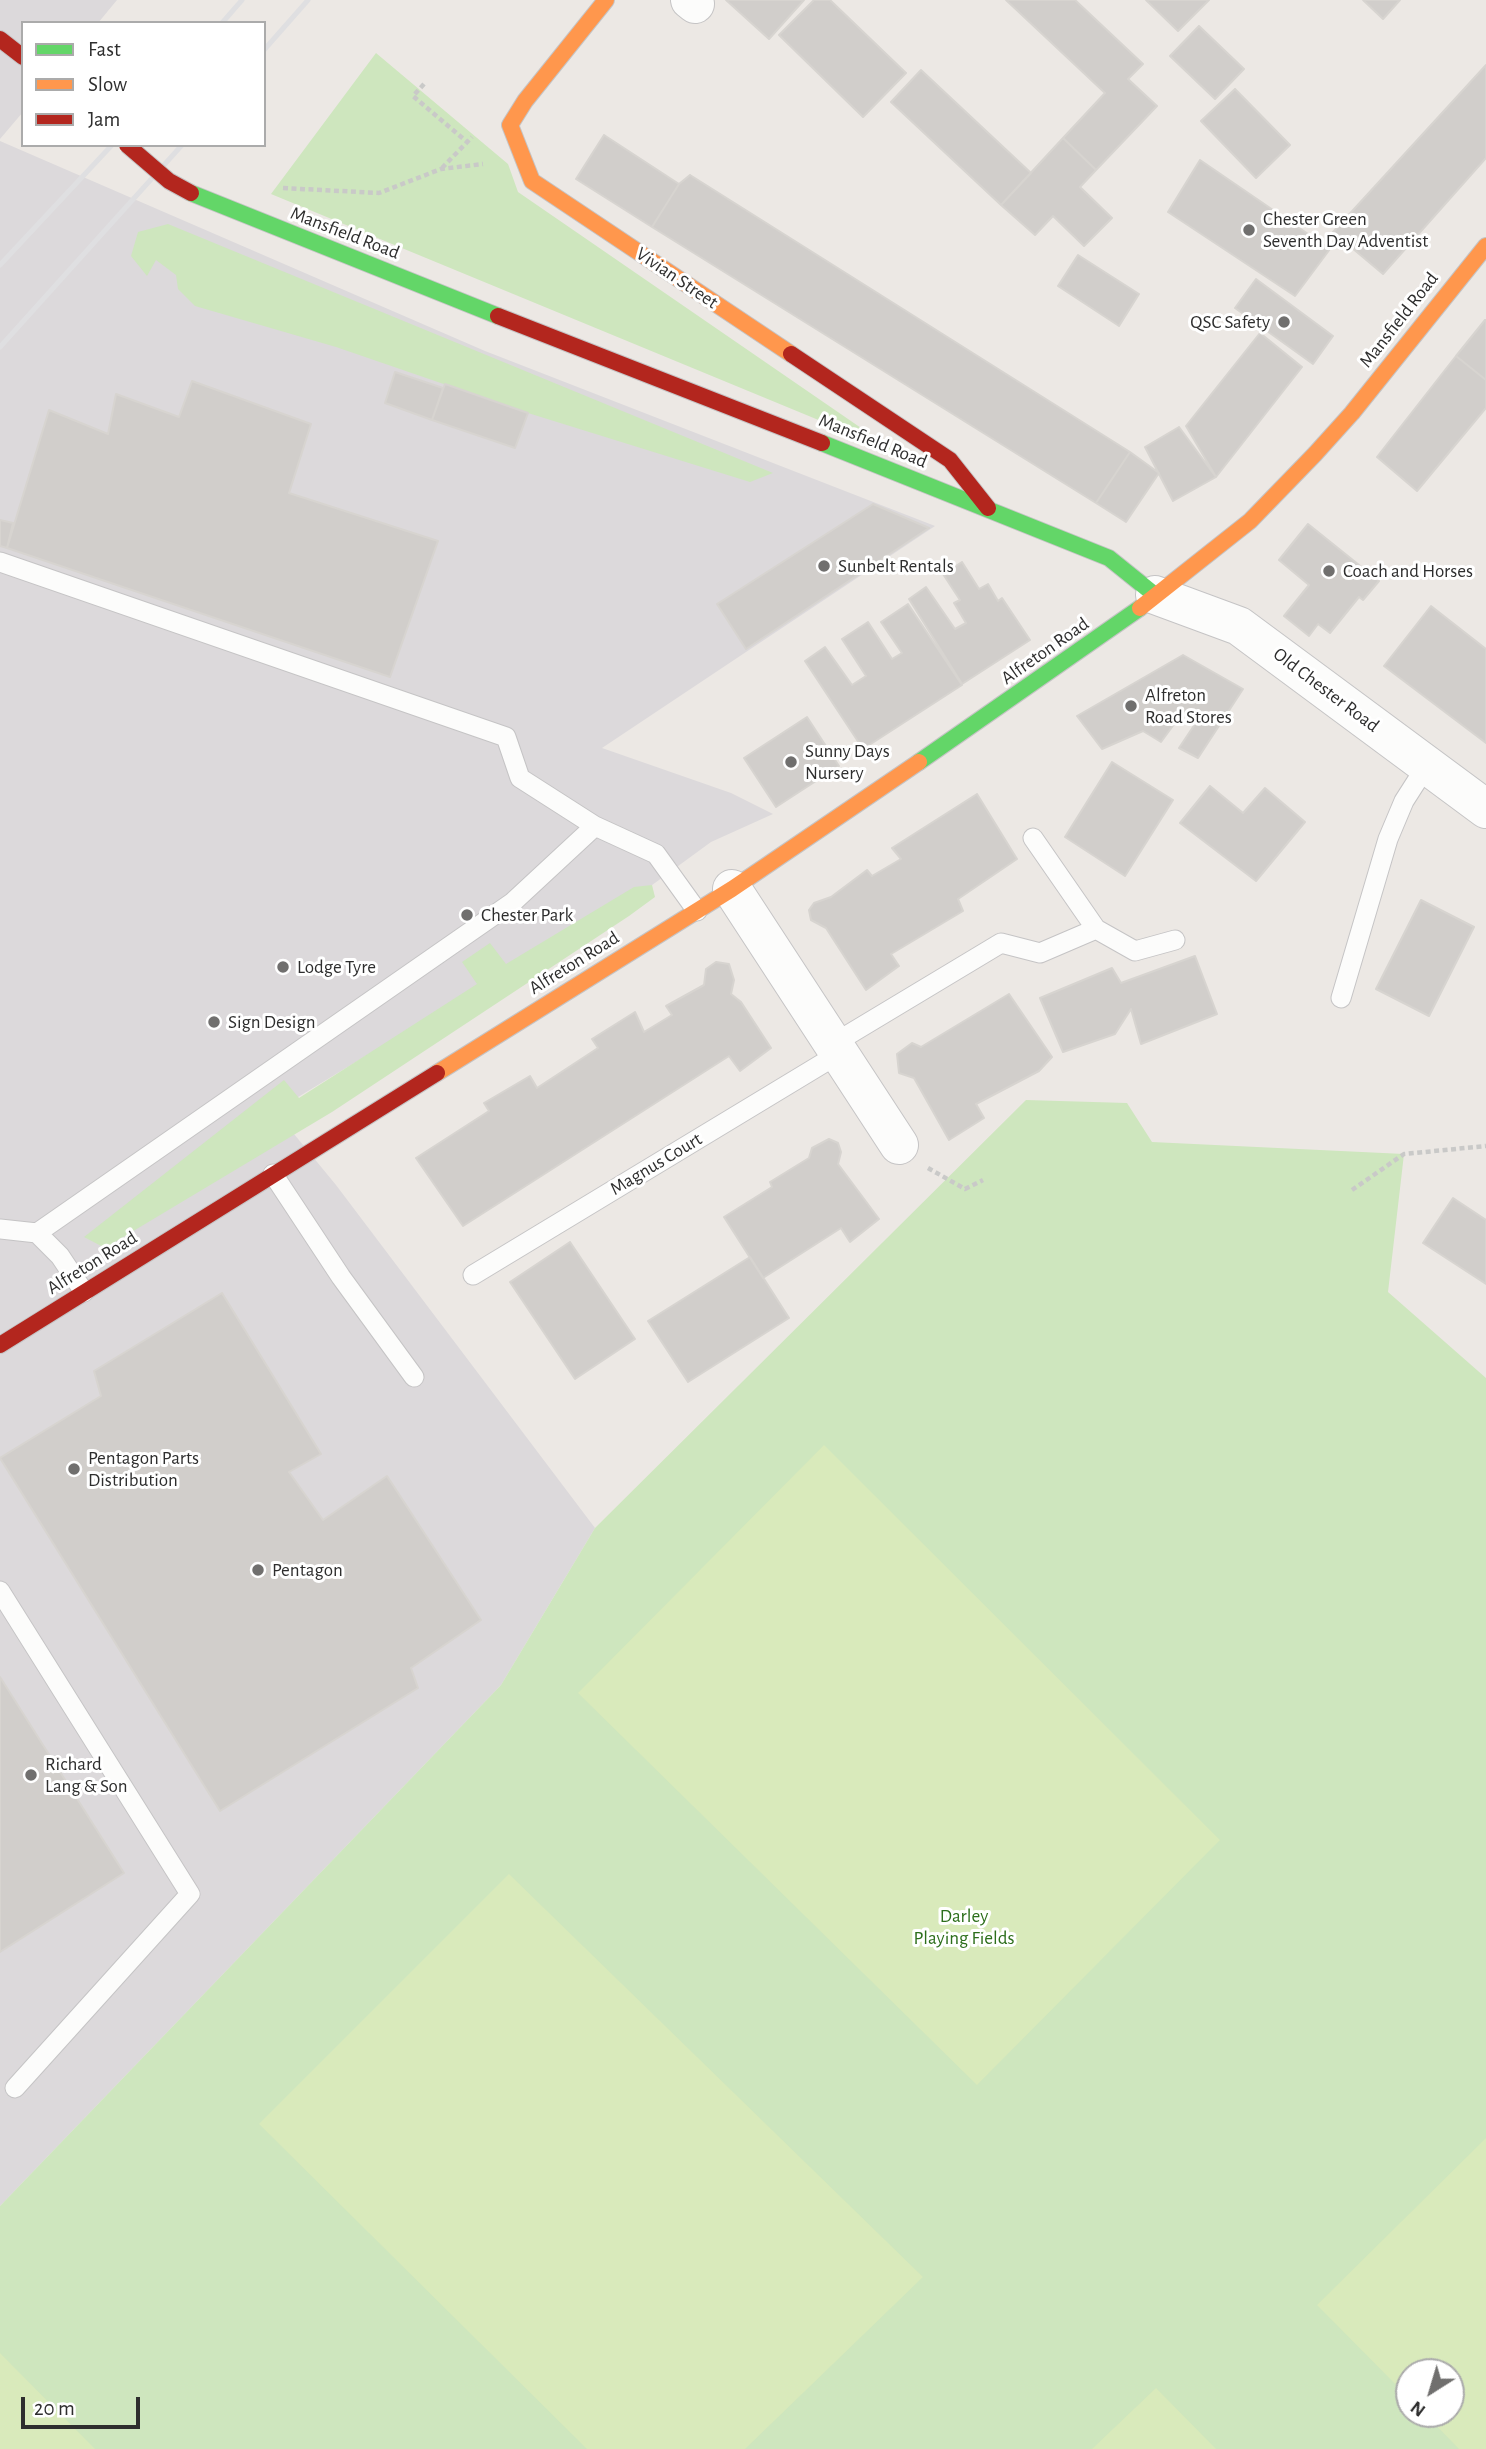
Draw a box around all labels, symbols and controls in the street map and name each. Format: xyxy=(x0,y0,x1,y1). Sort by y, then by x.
legend xyxy=(21,21,266,147)
text: Fast xyxy=(88,39,121,60)
text: Slow xyxy=(88,74,127,95)
text: Jam xyxy=(88,109,120,130)
street label: Mansfield Road xyxy=(287,202,403,264)
place label: Chester Green Seventh Day Adventist xyxy=(1263,208,1428,252)
marker: Chester Green Seventh Day Adventist xyxy=(1241,222,1257,238)
street label: Vivian Street xyxy=(632,242,722,314)
street label: Mansfield Road xyxy=(1355,268,1443,372)
place label: QSC Safety xyxy=(1190,311,1270,333)
marker: QSC Safety xyxy=(1276,314,1292,330)
street label: Mansfield Road xyxy=(815,409,931,473)
place label: Sunbelt Rentals xyxy=(838,555,954,577)
marker: Sunbelt Rentals xyxy=(816,558,832,574)
place label: Coach and Horses xyxy=(1343,560,1473,582)
marker: Coach and Horses xyxy=(1321,563,1337,579)
street label: Alfreton Road xyxy=(997,612,1093,690)
street label: Old Chester Road xyxy=(1268,643,1384,737)
place label: Alfreton Road Stores xyxy=(1145,684,1232,728)
marker: Alfreton Road Stores xyxy=(1123,698,1139,714)
place label: Sunny Days Nursery xyxy=(805,740,890,784)
marker: Sunny Days Nursery xyxy=(783,754,799,770)
place label: Chester Park xyxy=(481,904,573,926)
marker: Chester Park xyxy=(459,907,475,923)
street label: Alfreton Road xyxy=(525,926,623,1000)
place label: Lodge Tyre xyxy=(297,956,376,978)
marker: Lodge Tyre xyxy=(275,959,291,975)
place label: Sign Design xyxy=(228,1011,315,1033)
marker: Sign Design xyxy=(206,1014,222,1030)
street label: Magnus Court xyxy=(606,1128,706,1200)
street label: Alfreton Road xyxy=(43,1226,141,1300)
place label: Pentagon Parts Distribution xyxy=(88,1447,199,1491)
marker: Pentagon Parts Distribution xyxy=(66,1461,82,1477)
place label: Pentagon xyxy=(272,1559,343,1581)
marker: Pentagon xyxy=(250,1562,266,1578)
place label: Richard Lang & Son xyxy=(45,1753,128,1797)
marker: Richard Lang & Son xyxy=(23,1767,39,1783)
park label: Darley Playing Fields xyxy=(913,1905,1015,1949)
north arrow xyxy=(1395,2358,1465,2428)
scale bar xyxy=(24,2382,144,2426)
text: N xyxy=(1407,2397,1429,2420)
text: 20 m xyxy=(34,2398,75,2419)

